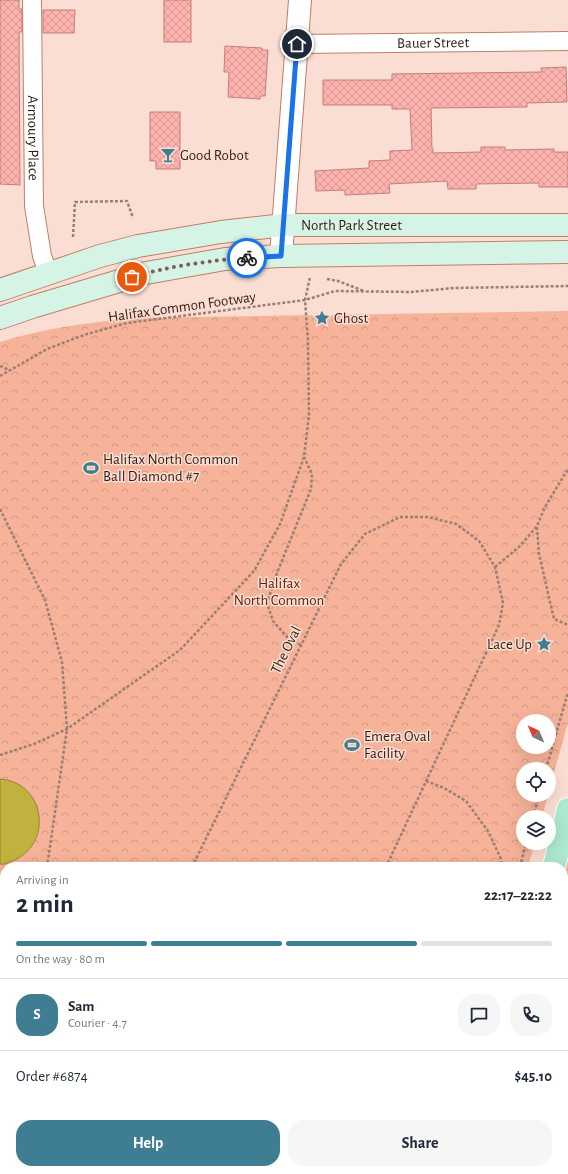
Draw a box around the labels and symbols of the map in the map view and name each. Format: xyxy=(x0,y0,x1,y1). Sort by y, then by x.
pin xyxy=(280,27,314,61)
street label: Bauer Street xyxy=(397,35,469,50)
street label: Armoury Place xyxy=(25,95,41,181)
bar icon: Good Robot xyxy=(159,146,177,164)
place label: Good Robot xyxy=(180,148,249,163)
street label: North Park Street xyxy=(301,218,402,233)
courier xyxy=(227,238,267,278)
pin xyxy=(115,260,149,294)
street label: Halifax Common Footway xyxy=(107,289,257,325)
place icon: Ghost xyxy=(313,309,331,327)
place label: Ghost xyxy=(334,311,369,326)
place label: Halifax North Common Ball Diamond #7 xyxy=(103,452,238,484)
sports icon: Halifax North Common Ball Diamond #7 xyxy=(82,459,100,477)
park label: Halifax North Common xyxy=(234,576,324,608)
street label: The Oval xyxy=(268,624,304,676)
place icon: Lace Up xyxy=(535,635,553,653)
place label: Lace Up xyxy=(487,637,532,652)
north arrow xyxy=(516,714,556,754)
place label: Emera Oval Facility xyxy=(364,729,430,761)
sports icon: Emera Oval Facility xyxy=(343,736,361,754)

